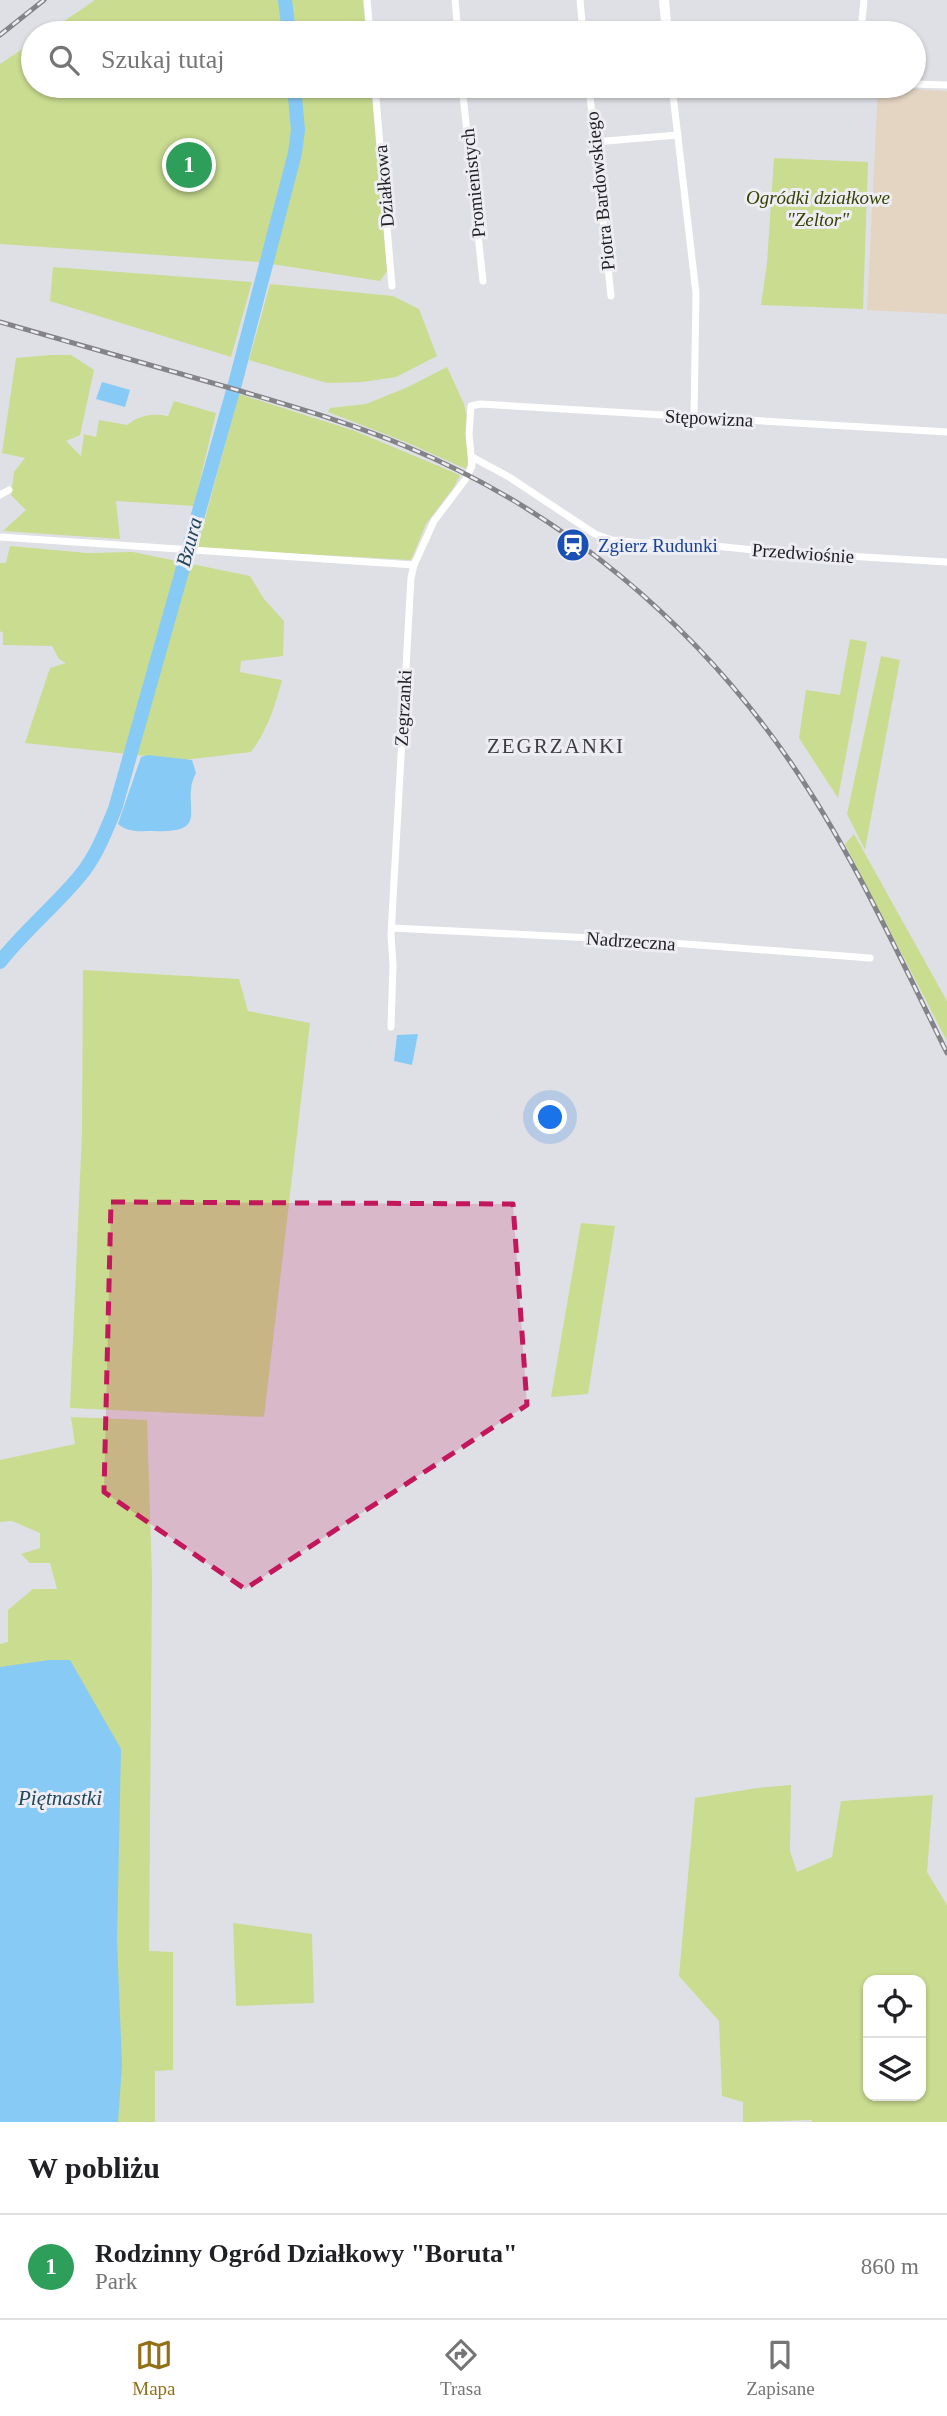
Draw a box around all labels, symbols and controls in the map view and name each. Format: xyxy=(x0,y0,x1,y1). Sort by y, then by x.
search box xyxy=(21,21,926,98)
icon: search xyxy=(45,41,83,79)
text: Szukaj tutaj xyxy=(101,45,224,74)
street label: Piotra Bardowskiego xyxy=(581,110,619,272)
street label: Promienistych xyxy=(457,127,489,239)
pin: 1 xyxy=(166,139,212,191)
street label: Działkowa xyxy=(370,144,398,228)
park label: Ogródki działkowe "Zeltor" xyxy=(746,187,890,230)
street label: Stępowizna xyxy=(664,405,754,431)
water label: Bzura xyxy=(171,515,207,569)
station icon: Zgierz Rudunki xyxy=(554,526,592,564)
place label: Zgierz Rudunki xyxy=(598,535,718,556)
street label: Przedwiośnie xyxy=(751,539,855,567)
street label: Zegrzanki xyxy=(390,669,416,747)
district label: ZEGRZANKI xyxy=(487,734,625,758)
street label: Nadrzeczna xyxy=(586,927,677,955)
your location xyxy=(533,1100,567,1134)
water label: Piętnastki xyxy=(17,1786,102,1810)
map controls xyxy=(863,1975,926,2101)
button: locate xyxy=(863,1975,926,2038)
button: layers xyxy=(863,2038,926,2101)
text: W pobliżu xyxy=(28,2151,160,2184)
text: Rodzinny Ogród Działkowy "Boruta" xyxy=(95,2239,518,2268)
text: 1 xyxy=(45,2254,57,2279)
text: 860 m xyxy=(861,2254,919,2279)
text: Park xyxy=(95,2269,137,2294)
tab: Mapa xyxy=(132,2336,176,2400)
tab: Trasa xyxy=(440,2336,482,2400)
tab: Zapisane xyxy=(746,2336,815,2400)

